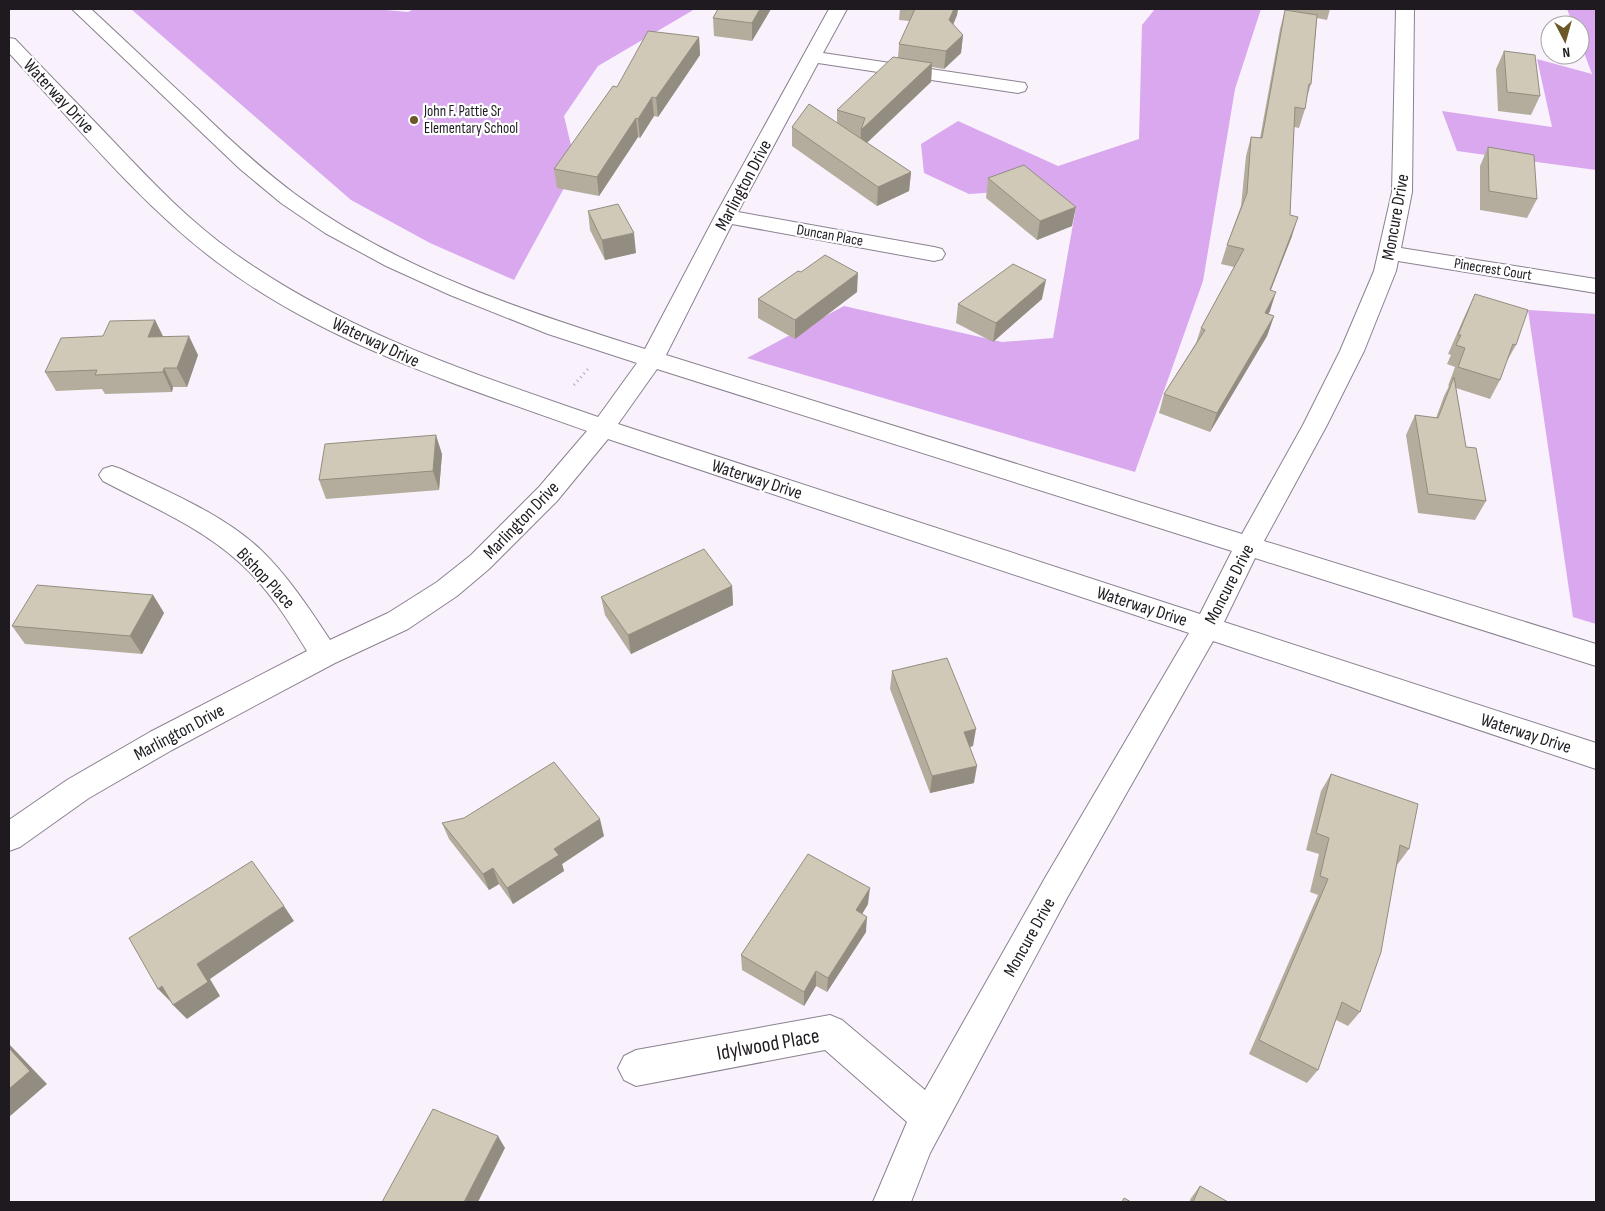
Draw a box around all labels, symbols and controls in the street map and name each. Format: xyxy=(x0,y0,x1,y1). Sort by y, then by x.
north arrow xyxy=(1540,15,1590,65)
text: N xyxy=(1562,44,1571,61)
street label: Waterway Drive xyxy=(19,55,98,138)
place label: John F. Pattie Sr Elementary School xyxy=(423,102,518,138)
marker: John F. Pattie Sr Elementary School xyxy=(408,114,420,126)
street label: Marlington Drive xyxy=(711,136,776,234)
street label: Moncure Drive xyxy=(1378,172,1413,262)
street label: Duncan Place xyxy=(795,220,865,251)
street label: Pinecrest Court xyxy=(1453,254,1534,285)
street label: Waterway Drive xyxy=(329,313,423,372)
street label: Waterway Drive xyxy=(709,455,805,504)
street label: Marlington Drive xyxy=(479,477,563,563)
street label: Moncure Drive xyxy=(1200,541,1259,628)
street label: Bishop Place xyxy=(232,544,299,613)
street label: Waterway Drive xyxy=(1094,582,1190,631)
street label: Marlington Drive xyxy=(130,700,228,765)
street label: Waterway Drive xyxy=(1478,709,1574,758)
street label: Moncure Drive xyxy=(999,894,1060,980)
street label: Idylwood Place xyxy=(715,1023,821,1066)

